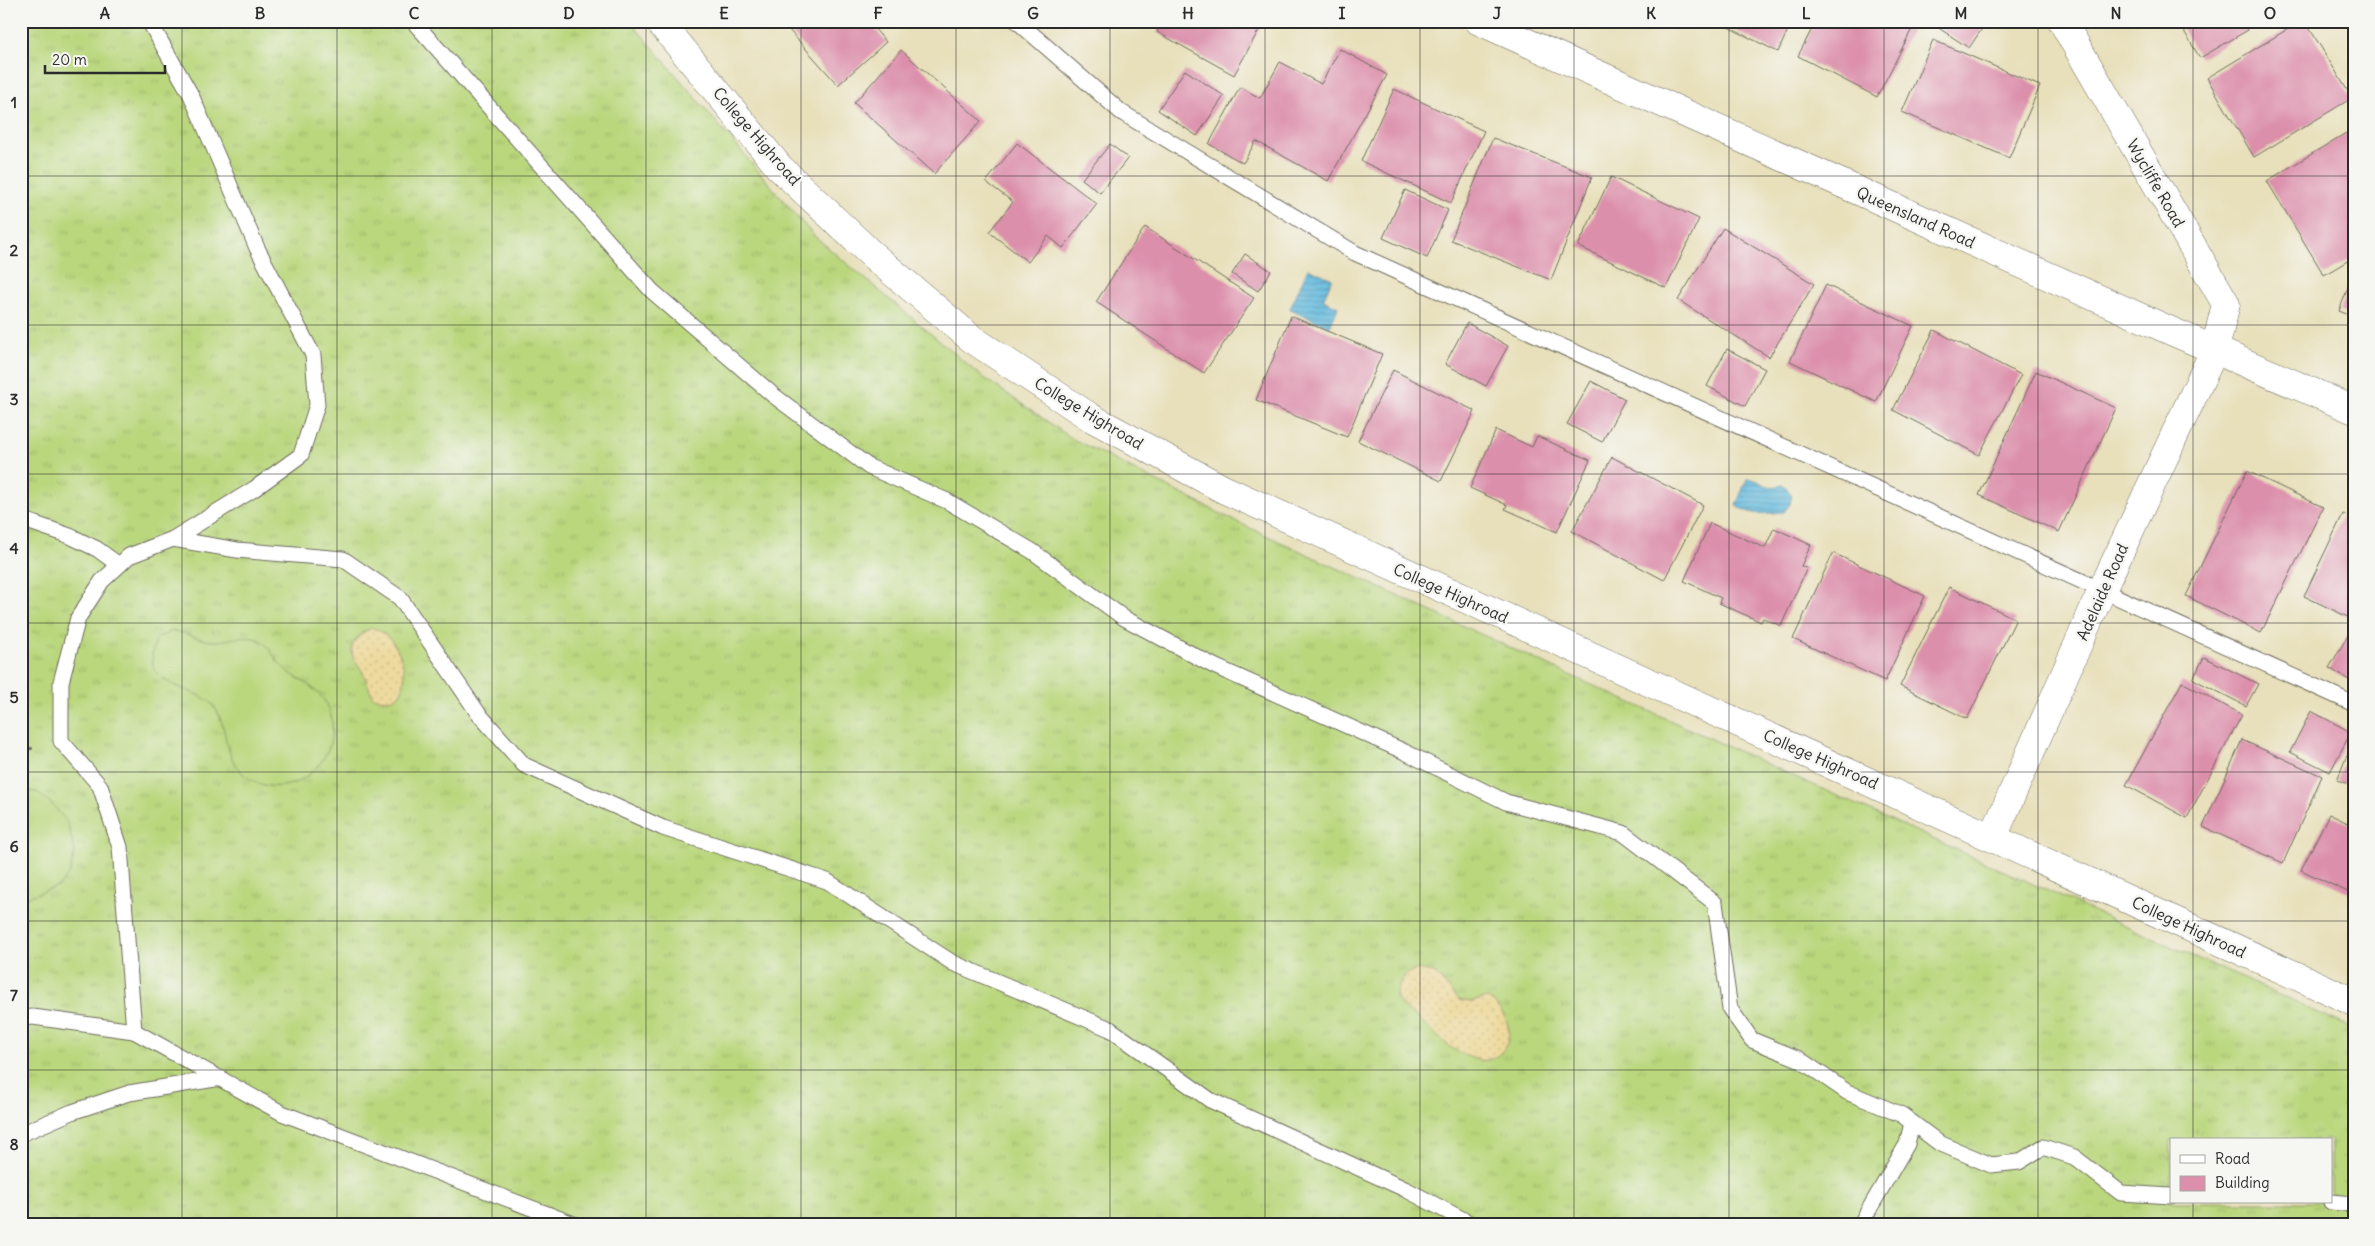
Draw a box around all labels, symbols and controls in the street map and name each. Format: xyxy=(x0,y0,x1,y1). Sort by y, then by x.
text: A xyxy=(100,3,110,23)
text: B xyxy=(255,3,266,23)
text: C xyxy=(409,3,420,23)
text: D xyxy=(563,3,575,23)
text: E xyxy=(719,3,729,23)
text: F xyxy=(873,3,883,23)
text: G xyxy=(1027,3,1039,23)
text: H xyxy=(1182,3,1194,23)
text: I xyxy=(1339,3,1346,23)
text: J xyxy=(1493,3,1502,23)
text: K xyxy=(1646,3,1656,23)
text: L xyxy=(1802,3,1811,23)
text: M xyxy=(1955,3,1968,23)
text: N xyxy=(2110,3,2122,23)
text: O xyxy=(2264,3,2276,23)
scale bar xyxy=(45,42,165,74)
text: 20 m xyxy=(52,50,87,69)
street label: College Highroad xyxy=(709,83,805,189)
text: 1 xyxy=(11,92,17,112)
street label: Wycliffe Road xyxy=(2123,135,2189,231)
street label: Queensland Road xyxy=(1854,182,1978,252)
text: 2 xyxy=(10,240,19,260)
street label: College Highroad xyxy=(1031,373,1147,453)
text: 3 xyxy=(9,389,19,409)
text: 4 xyxy=(9,538,19,558)
street label: Adelaide Road xyxy=(2072,541,2132,643)
street label: College Highroad xyxy=(1390,559,1512,627)
text: 5 xyxy=(9,687,19,707)
street label: College Highroad xyxy=(1760,725,1882,793)
text: 6 xyxy=(9,836,19,856)
street label: College Highroad xyxy=(2129,892,2249,962)
text: 7 xyxy=(10,985,18,1005)
text: 8 xyxy=(9,1134,19,1154)
legend xyxy=(2170,1138,2332,1204)
text: Road xyxy=(2215,1149,2250,1168)
text: Building xyxy=(2215,1173,2270,1192)

